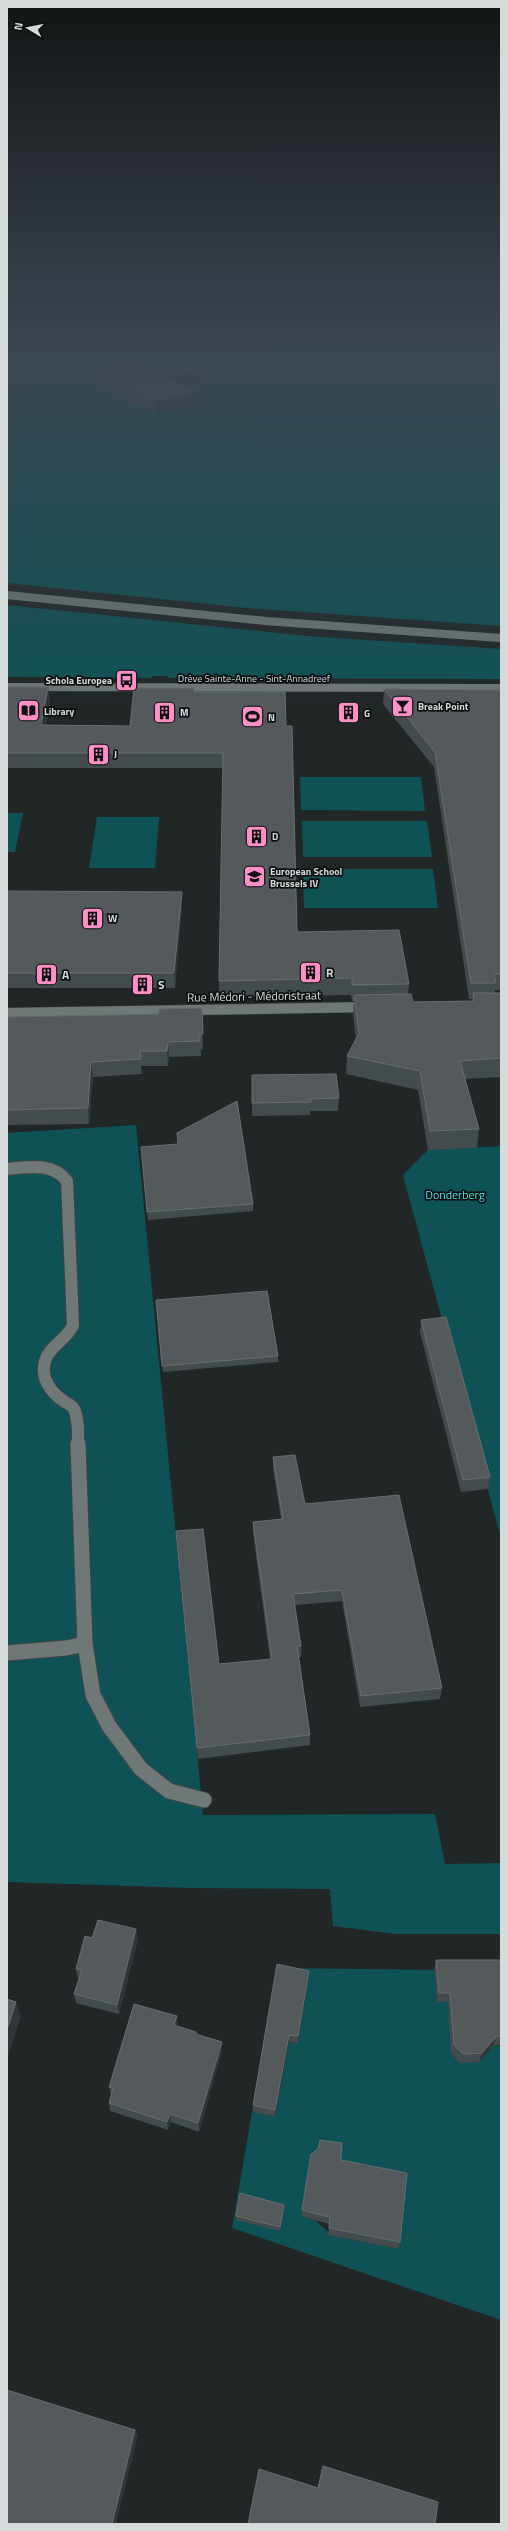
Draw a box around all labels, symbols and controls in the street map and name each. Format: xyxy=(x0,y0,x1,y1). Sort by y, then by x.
north arrow xyxy=(8,8,48,48)
text: N xyxy=(10,21,27,31)
bus stop icon: Schola Europea xyxy=(114,667,140,693)
street label: Drève Sainte-Anne - Sint-Annadreef xyxy=(178,671,331,686)
place label: Schola Europea xyxy=(45,673,112,688)
bar icon: Break Point xyxy=(390,693,416,719)
library icon: Library xyxy=(15,698,41,724)
building icon: M xyxy=(151,699,177,725)
place label: Break Point xyxy=(418,699,469,714)
building icon: G xyxy=(336,700,362,726)
place label: Library xyxy=(44,704,74,719)
sports icon: N xyxy=(239,704,265,730)
place label: M xyxy=(180,705,189,720)
place label: G xyxy=(364,706,370,721)
place label: N xyxy=(268,710,275,725)
building icon: J xyxy=(86,741,112,767)
place label: J xyxy=(114,747,117,762)
building icon: D xyxy=(244,823,270,849)
place label: D xyxy=(272,829,278,844)
school or university icon: European School Brussels IV xyxy=(241,864,267,890)
place label: European School Brussels IV xyxy=(270,864,343,891)
building icon: W xyxy=(80,905,106,931)
place label: W xyxy=(108,911,118,926)
building icon: R xyxy=(298,959,324,985)
building icon: A xyxy=(33,961,59,987)
place label: R xyxy=(326,963,333,982)
place label: A xyxy=(62,965,70,984)
building icon: S xyxy=(130,971,156,997)
place label: S xyxy=(158,975,165,994)
street label: Rue Médori - Médoristraat xyxy=(187,985,322,1007)
park label: Donderberg xyxy=(425,1185,485,1204)

